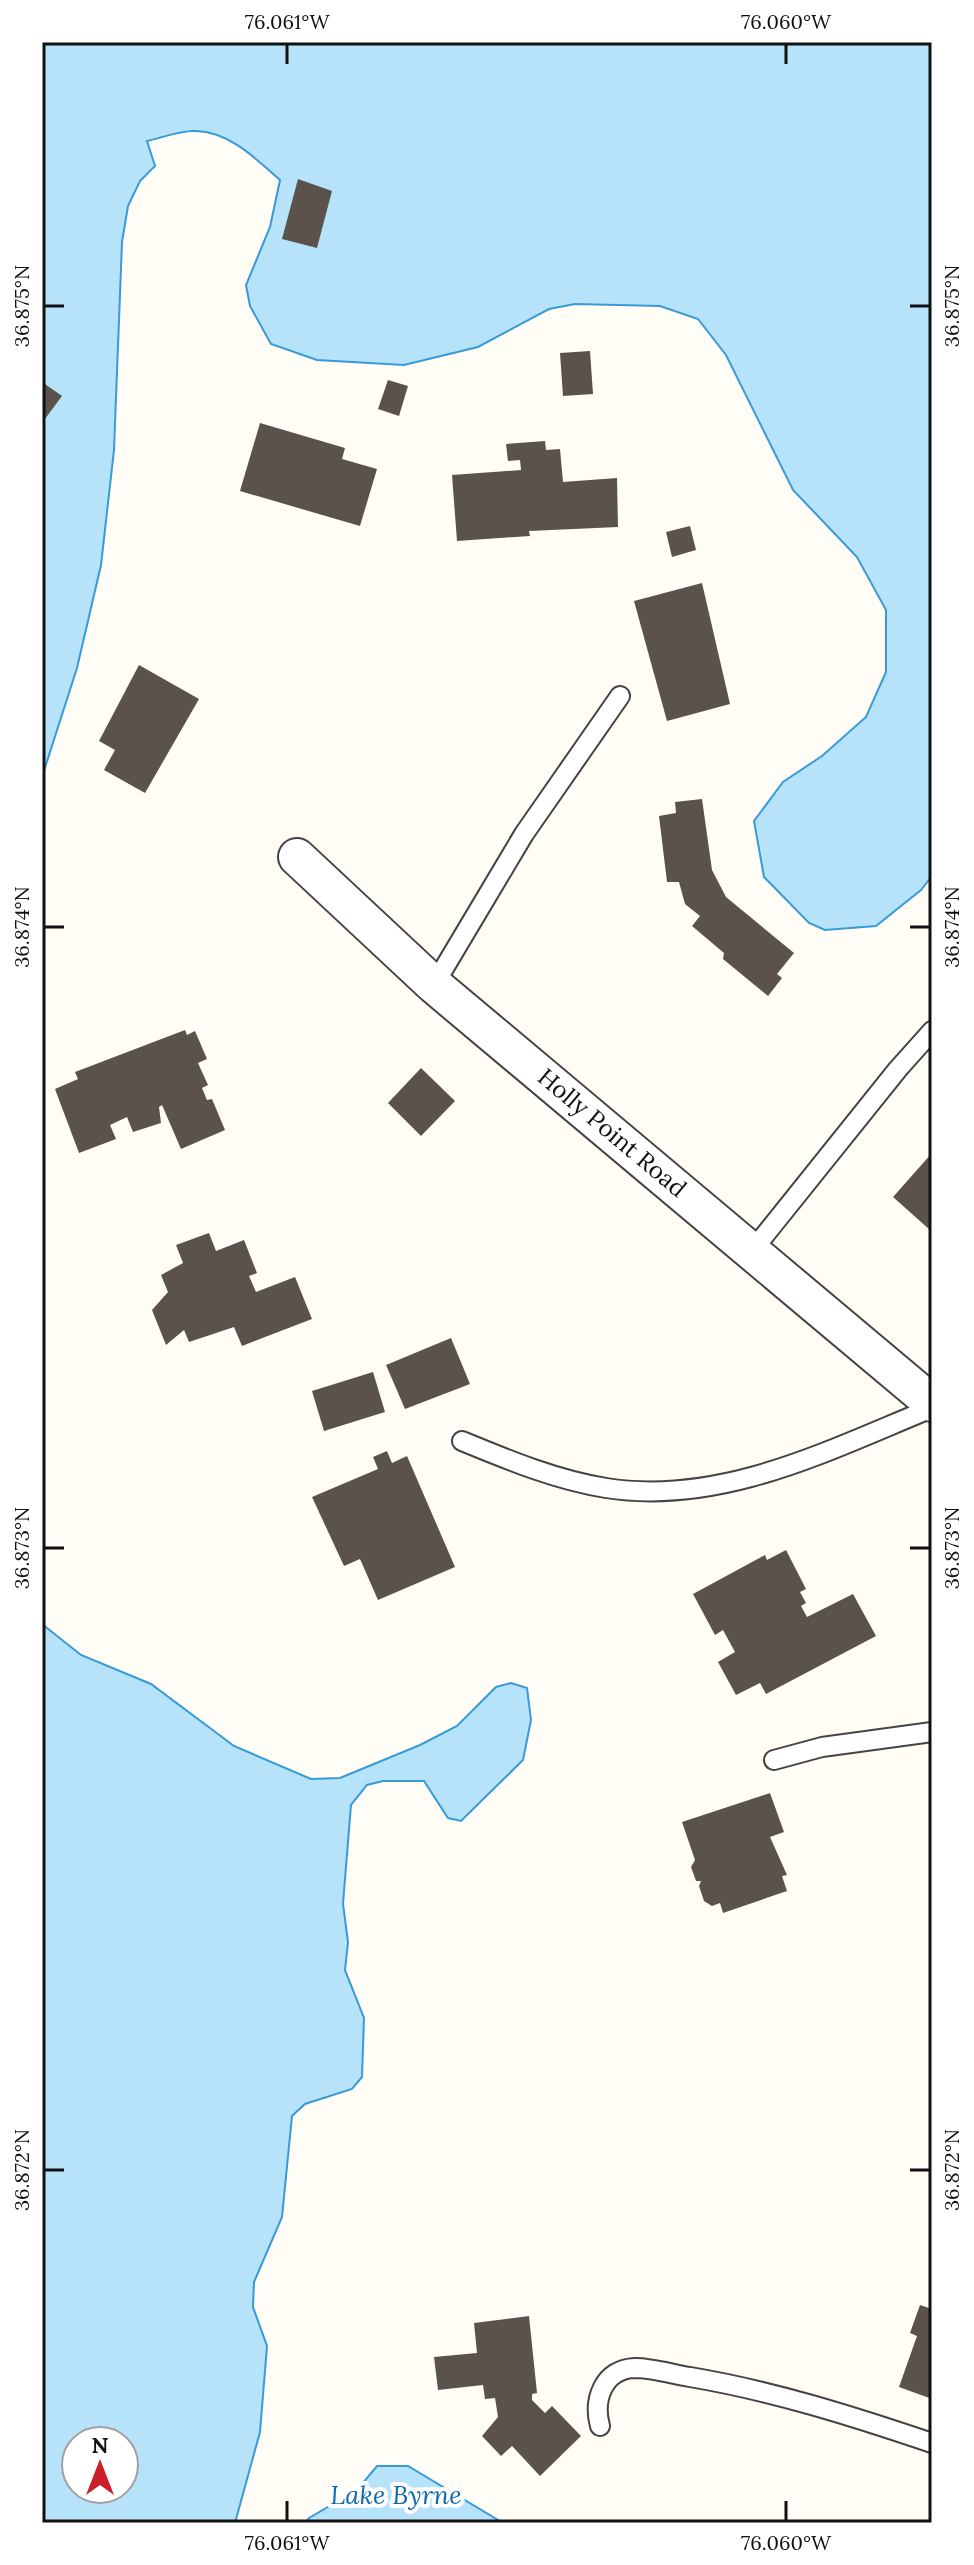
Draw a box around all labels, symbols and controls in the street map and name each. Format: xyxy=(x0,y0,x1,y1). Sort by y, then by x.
text: 76.061°W xyxy=(245,9,330,34)
text: 76.060°W xyxy=(741,9,832,34)
text: 36.875°N xyxy=(9,265,34,347)
text: 36.875°N xyxy=(939,265,964,347)
text: 36.874°N xyxy=(9,886,34,968)
text: 36.874°N xyxy=(939,886,964,968)
street label: Holly Point Road xyxy=(532,1061,693,1204)
text: 36.873°N xyxy=(9,1507,34,1589)
text: 36.873°N xyxy=(939,1507,964,1589)
text: 36.872°N xyxy=(9,2129,34,2211)
text: 36.872°N xyxy=(939,2129,964,2211)
north arrow xyxy=(60,2425,140,2505)
text: N xyxy=(91,2431,109,2459)
water label: Lake Byrne xyxy=(330,2478,462,2511)
text: 76.061°W xyxy=(245,2530,330,2555)
text: 76.060°W xyxy=(741,2530,832,2555)

